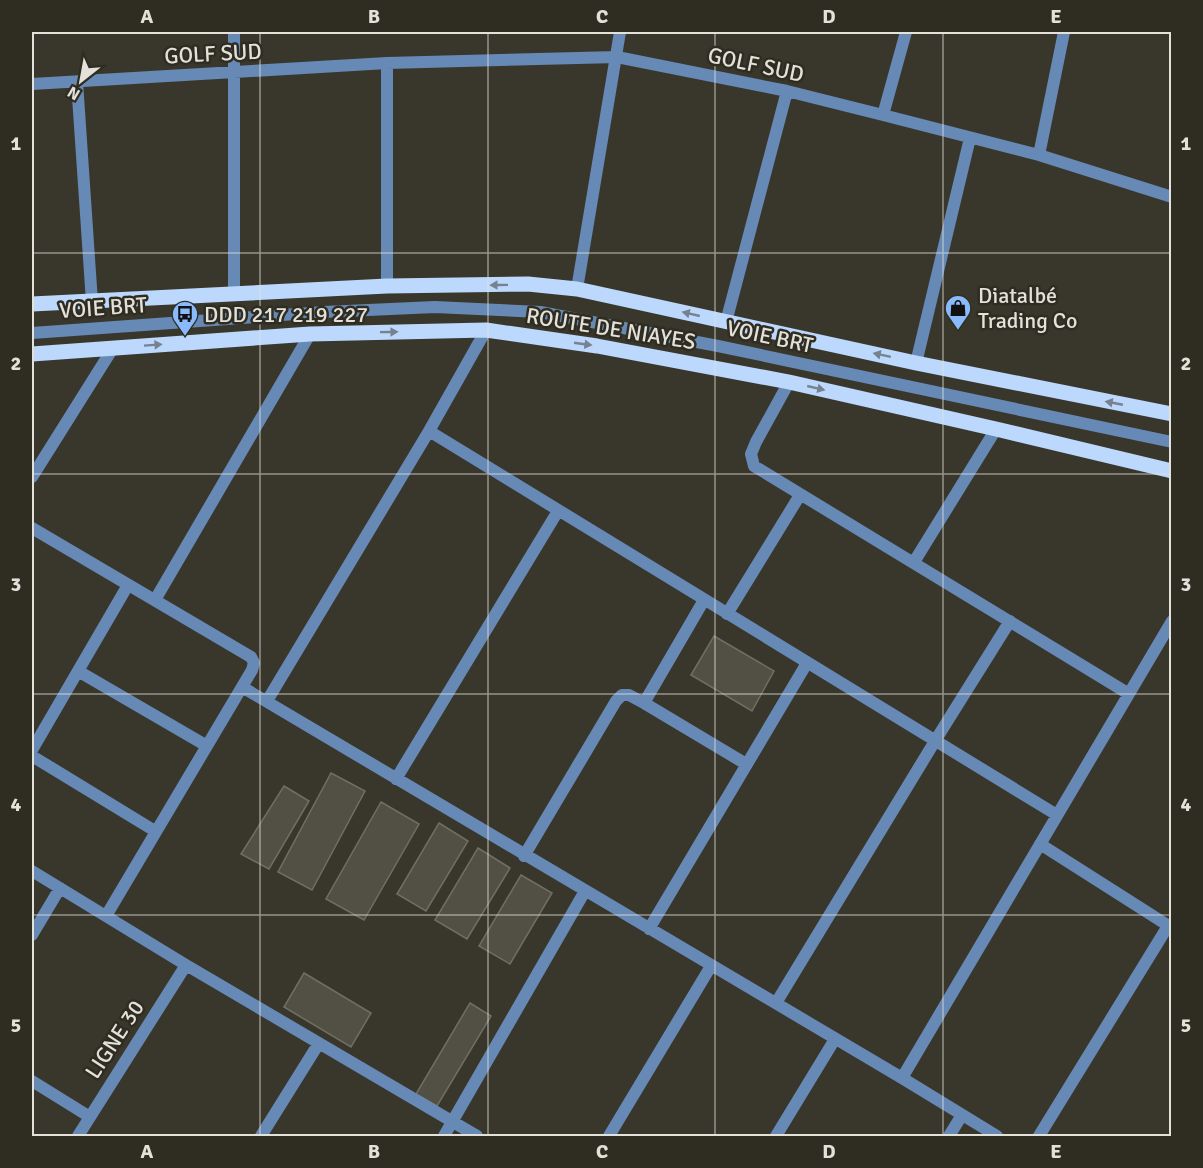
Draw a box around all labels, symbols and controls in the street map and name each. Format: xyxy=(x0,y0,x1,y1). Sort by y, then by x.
text: A xyxy=(141,4,154,29)
text: B xyxy=(368,4,380,29)
text: C xyxy=(596,4,608,29)
text: D xyxy=(822,4,836,29)
text: E xyxy=(1050,4,1062,29)
street label: GOLF SUD xyxy=(164,37,262,70)
street label: GOLF SUD xyxy=(705,41,806,88)
north arrow xyxy=(51,51,111,111)
text: N xyxy=(64,82,84,104)
text: 1 xyxy=(11,131,22,156)
text: 1 xyxy=(1181,131,1192,156)
one-way arrow xyxy=(490,280,509,289)
place label: Diatalbé Trading Co xyxy=(978,282,1077,334)
street label: VOIE BRT xyxy=(58,291,148,324)
shop icon: Diatalbé Trading Co xyxy=(943,293,973,331)
bus stop icon: DDD 217 219 227 xyxy=(170,299,200,337)
place label: DDD 217 219 227 xyxy=(204,301,368,328)
street label: ROUTE DE NIAYES xyxy=(524,302,698,355)
one-way arrow xyxy=(682,309,701,319)
street label: VOIE BRT xyxy=(724,314,816,359)
one-way arrow xyxy=(380,327,399,337)
one-way arrow xyxy=(574,339,593,348)
one-way arrow xyxy=(143,340,162,350)
one-way arrow xyxy=(873,350,891,360)
text: 2 xyxy=(11,351,21,376)
text: 2 xyxy=(1181,351,1191,376)
one-way arrow xyxy=(807,384,825,394)
one-way arrow xyxy=(1104,398,1123,407)
text: 3 xyxy=(11,572,21,597)
text: 3 xyxy=(1181,572,1191,597)
text: 4 xyxy=(11,792,22,817)
text: 4 xyxy=(1181,792,1192,817)
street label: LIGNE 30 xyxy=(79,995,150,1083)
text: 5 xyxy=(11,1013,21,1038)
text: 5 xyxy=(1181,1013,1191,1038)
text: A xyxy=(141,1139,154,1164)
text: B xyxy=(368,1139,380,1164)
text: C xyxy=(596,1139,608,1164)
text: D xyxy=(822,1139,836,1164)
text: E xyxy=(1050,1139,1062,1164)

